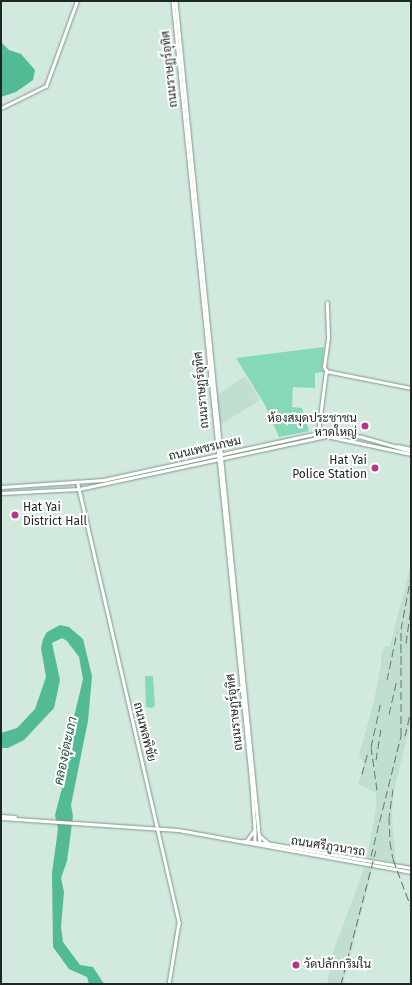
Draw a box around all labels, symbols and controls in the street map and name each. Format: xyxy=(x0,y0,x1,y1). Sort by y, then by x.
street label: ถนนราษฏร์อุทิศ xyxy=(159,30,181,108)
street label: ถนนราษฏร์อุทิศ xyxy=(191,351,213,429)
place label: ห้องสมุดประชาชน หาดใหญ่ xyxy=(267,412,357,440)
marker: ห้องสมุดประชาชน หาดใหญ่ xyxy=(360,421,370,431)
street label: ถนนเพชรเกษม xyxy=(167,434,243,464)
place label: Hat Yai Police Station xyxy=(292,454,367,482)
marker: Hat Yai Police Station xyxy=(370,463,380,473)
place label: Hat Yai District Hall xyxy=(23,501,87,529)
marker: Hat Yai District Hall xyxy=(10,510,20,520)
street label: ถนนราษฏร์อุทิศ xyxy=(224,673,246,751)
street label: ถนนพลพิชัย xyxy=(130,701,158,763)
water label: คลองอุ่ตะเภา xyxy=(51,715,81,787)
street label: ถนนศรีภูวนารถ xyxy=(290,834,366,860)
place label: วัดปลักกริมใน xyxy=(304,958,371,972)
marker: วัดปลักกริมใน xyxy=(291,960,301,970)

